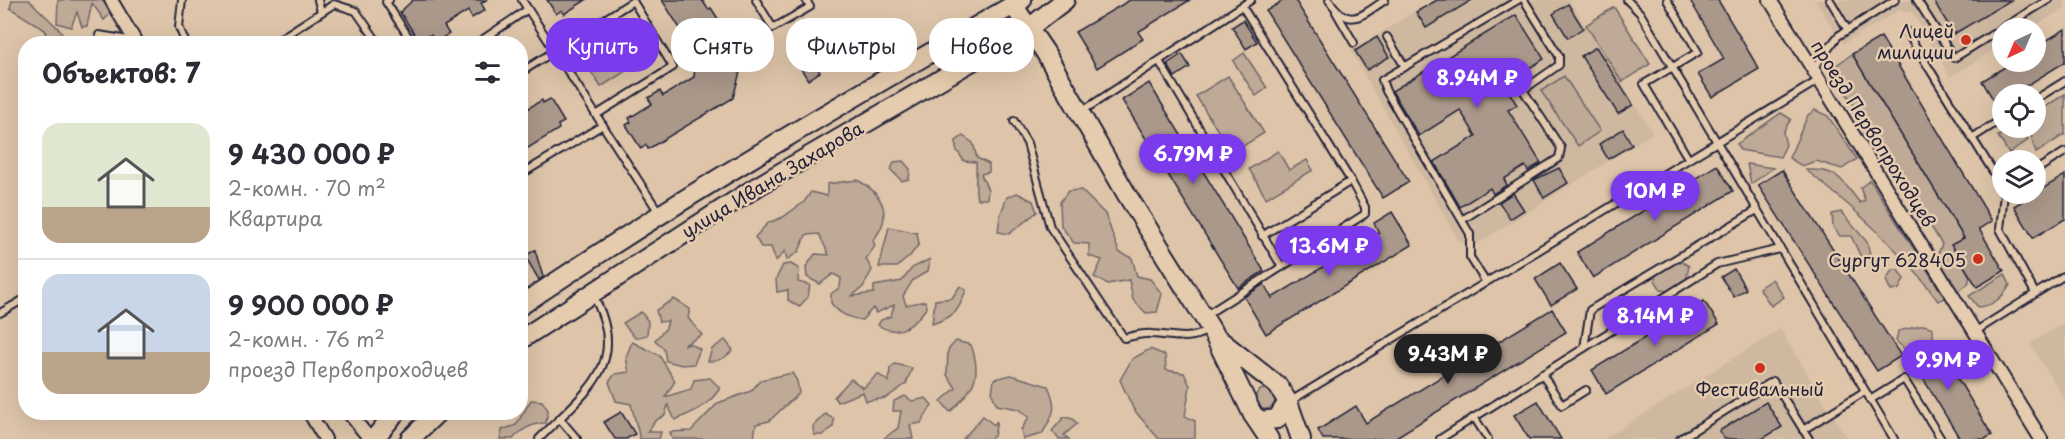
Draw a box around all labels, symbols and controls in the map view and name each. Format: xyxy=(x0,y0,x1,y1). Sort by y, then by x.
place label: Лицей милиции xyxy=(1877,17,1954,65)
chip: Купить xyxy=(546,18,659,72)
chip: Снять xyxy=(671,18,774,72)
chip: Фильтры xyxy=(786,18,917,72)
chip: Новое xyxy=(929,18,1034,72)
north arrow xyxy=(1992,18,2046,72)
map controls xyxy=(1992,18,2046,204)
marker: Лицей милиции xyxy=(1959,33,1973,47)
street label: проезд Первопроходцев xyxy=(1805,34,1943,232)
text: Объектов: 7 xyxy=(42,53,200,92)
icon: filters xyxy=(471,56,504,89)
pin: 8.94M ₽ xyxy=(1422,58,1532,109)
text: 8.94M ₽ xyxy=(1436,62,1518,92)
button: locate xyxy=(1992,84,2046,138)
street label: улица Ивана Захарова xyxy=(676,114,869,244)
text: 9 430 000 ₽ xyxy=(228,134,395,173)
pin: 6.79M ₽ xyxy=(1138,134,1248,185)
text: 6.79M ₽ xyxy=(1153,138,1233,168)
icon: home xyxy=(90,147,162,219)
button: layers xyxy=(1992,150,2046,204)
pin: 10M ₽ xyxy=(1613,171,1697,222)
text: 2-комн. · 70 m² xyxy=(228,173,386,203)
text: 10M ₽ xyxy=(1625,175,1685,205)
text: Квартира xyxy=(228,203,322,233)
pin: 13.6M ₽ xyxy=(1274,226,1384,277)
text: 13.6M ₽ xyxy=(1289,230,1369,260)
place label: Сургут 628405 xyxy=(1828,246,1966,273)
marker: Сургут 628405 xyxy=(1971,252,1985,266)
text: 9 900 000 ₽ xyxy=(228,285,394,324)
pin: 8.14M ₽ xyxy=(1600,296,1710,347)
icon: home xyxy=(90,298,162,370)
text: 8.14M ₽ xyxy=(1616,300,1694,330)
text: 2-комн. · 76 m² xyxy=(228,324,385,354)
pin: 9.43M ₽ xyxy=(1393,334,1503,385)
text: 9.43M ₽ xyxy=(1408,338,1488,368)
pin: 9.9M ₽ xyxy=(1899,340,1997,391)
text: 9.9M ₽ xyxy=(1915,344,1981,374)
text: проезд Первопроходцев xyxy=(228,354,468,384)
marker: Фестивальный xyxy=(1753,361,1767,375)
place label: Фестивальный xyxy=(1696,375,1824,402)

